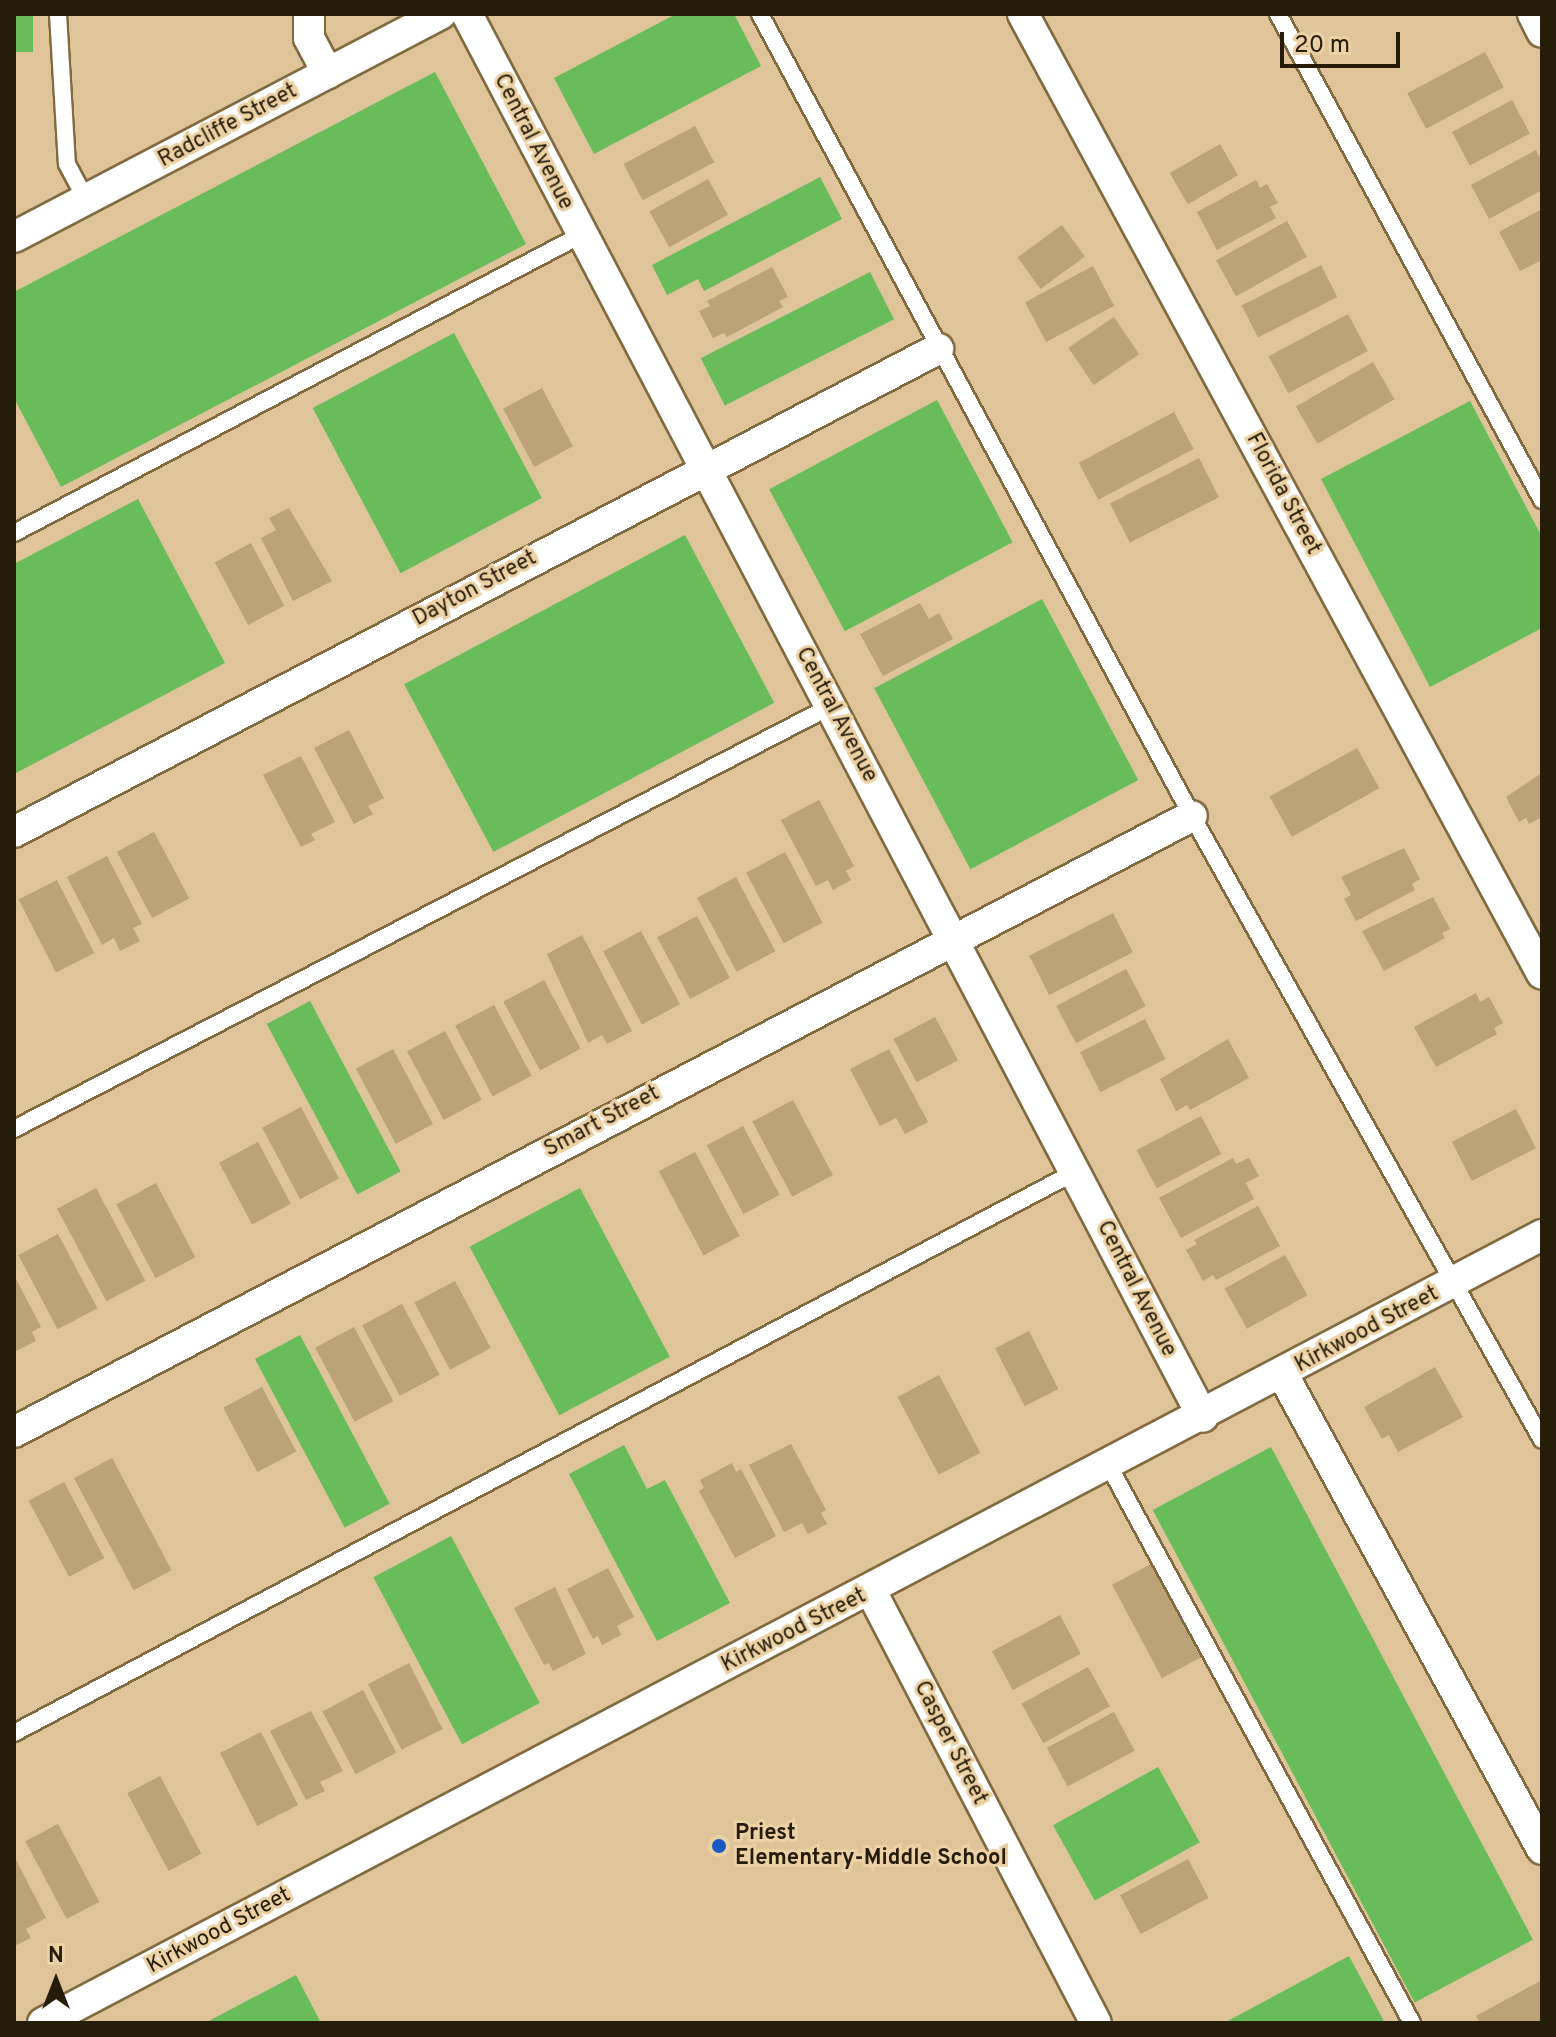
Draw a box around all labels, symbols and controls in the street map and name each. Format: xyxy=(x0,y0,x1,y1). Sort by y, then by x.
scale bar xyxy=(1284,16,1404,66)
text: 20 m xyxy=(1294,31,1350,61)
street label: Central Avenue xyxy=(487,69,579,215)
street label: Radcliffe Street xyxy=(154,78,302,174)
street label: Florida Street xyxy=(1240,429,1326,559)
street label: Dayton Street xyxy=(409,545,541,633)
street label: Central Avenue xyxy=(789,643,883,787)
street label: Smart Street xyxy=(540,1081,664,1163)
street label: Central Avenue xyxy=(1090,1216,1182,1362)
street label: Kirkwood Street xyxy=(1291,1281,1443,1379)
street label: Kirkwood Street xyxy=(717,1583,871,1679)
street label: Casper Street xyxy=(908,1677,992,1809)
place label: Priest Elementary‑Middle School xyxy=(735,1820,1007,1872)
marker: Priest Elementary‑Middle School xyxy=(710,1837,728,1855)
street label: Kirkwood Street xyxy=(143,1882,295,1980)
north arrow xyxy=(16,1941,96,2021)
text: N xyxy=(48,1943,64,1970)

